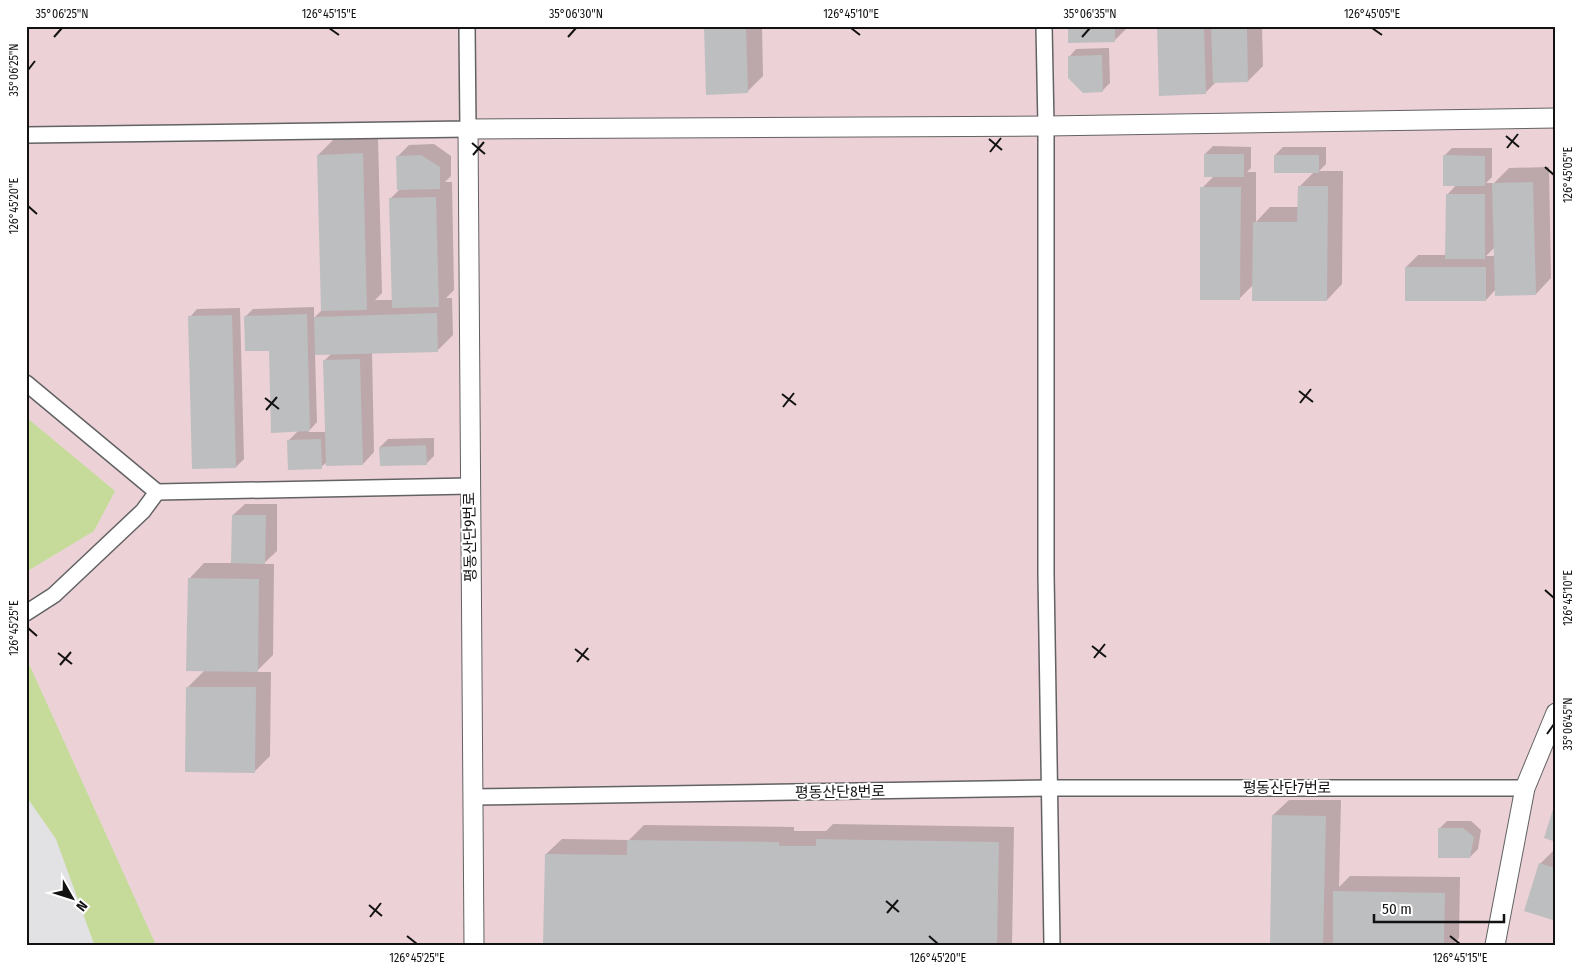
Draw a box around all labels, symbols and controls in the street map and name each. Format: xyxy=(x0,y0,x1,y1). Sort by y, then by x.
text: 35°06'25"N xyxy=(35,7,89,21)
text: 126°45'15"E xyxy=(302,7,357,21)
text: 35°06'30"N xyxy=(549,7,603,21)
text: 126°45'10"E xyxy=(823,7,879,21)
text: 35°06'35"N xyxy=(1063,7,1117,21)
text: 126°45'05"E xyxy=(1344,7,1400,21)
text: 35°06'25"N xyxy=(7,43,21,97)
text: 126°45'05"E xyxy=(1561,147,1575,203)
text: 126°45'20"E xyxy=(7,177,21,234)
street label: 평동산단9번로 xyxy=(460,492,480,582)
text: 126°45'10"E xyxy=(1561,570,1575,626)
text: 126°45'25"E xyxy=(7,600,21,656)
text: 35°06'45"N xyxy=(1561,698,1575,751)
street label: 평동산단7번로 xyxy=(1243,779,1331,797)
street label: 평동산단8번로 xyxy=(795,782,885,802)
north arrow xyxy=(48,874,98,924)
scale bar xyxy=(1374,891,1504,923)
text: N xyxy=(72,897,91,914)
text: 50 m xyxy=(1382,900,1412,918)
text: 126°45'25"E xyxy=(389,951,445,965)
text: 126°45'20"E xyxy=(910,951,967,965)
text: 126°45'15"E xyxy=(1433,951,1488,965)

